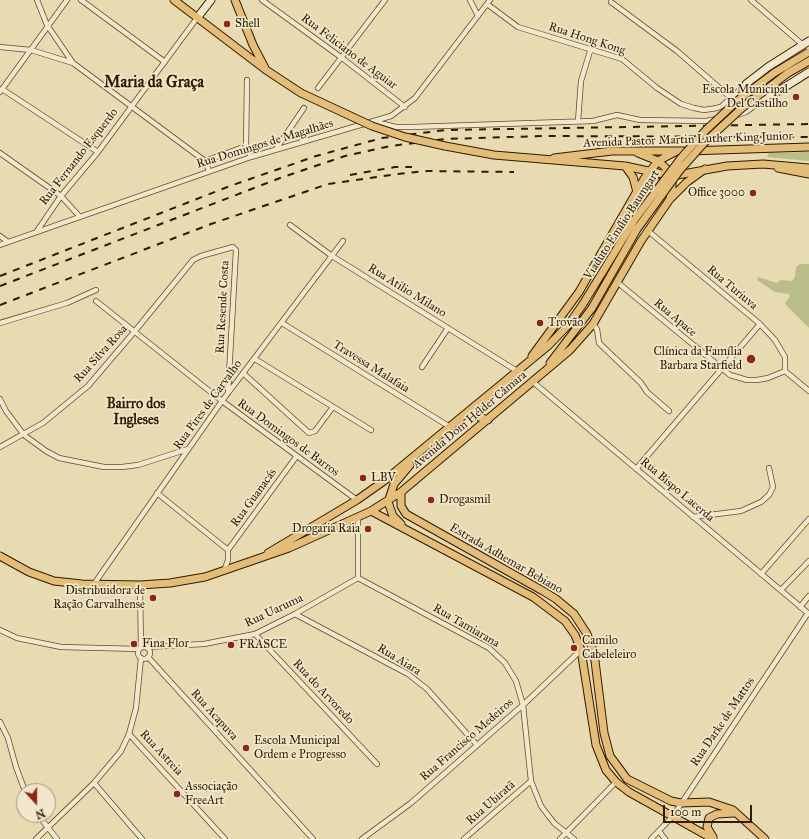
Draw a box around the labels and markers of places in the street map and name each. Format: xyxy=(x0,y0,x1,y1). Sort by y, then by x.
place label: Shell xyxy=(235,17,260,31)
marker: Shell xyxy=(222,19,232,29)
place label: Escola Municipal Del Castilho xyxy=(702,83,788,111)
marker: Escola Municipal Del Castilho xyxy=(791,92,801,102)
place label: Office 3000 xyxy=(688,186,745,200)
marker: Office 3000 xyxy=(748,188,758,198)
place label: Trovão xyxy=(548,316,583,330)
marker: Trovão xyxy=(535,318,545,328)
place label: Clínica da Família Barbara Starfield xyxy=(654,345,742,373)
marker: Clínica da Família Barbara Starfield xyxy=(745,353,757,365)
place label: LBV xyxy=(371,471,396,485)
marker: LBV xyxy=(358,473,368,483)
place label: Drogasmil xyxy=(439,493,491,507)
marker: Drogasmil xyxy=(426,495,436,505)
place label: Drogaria Raia xyxy=(292,522,360,536)
marker: Drogaria Raia xyxy=(363,524,373,534)
place label: Distribuidora de Ração Carvalhense xyxy=(53,584,145,612)
marker: Distribuidora de Ração Carvalhense xyxy=(148,593,158,603)
place label: Camilo Cabeleleiro xyxy=(582,634,636,662)
place label: Fina Flor xyxy=(142,637,189,651)
place label: FRASCE xyxy=(239,638,287,652)
marker: Fina Flor xyxy=(129,639,139,649)
marker: FRASCE xyxy=(226,640,236,650)
marker: Camilo Cabeleleiro xyxy=(569,643,579,653)
place label: Escola Municipal Ordem e Progresso xyxy=(254,734,346,762)
marker: Escola Municipal Ordem e Progresso xyxy=(241,743,251,753)
place label: Associação FreeArt xyxy=(185,780,238,808)
marker: Associação FreeArt xyxy=(172,789,182,799)

